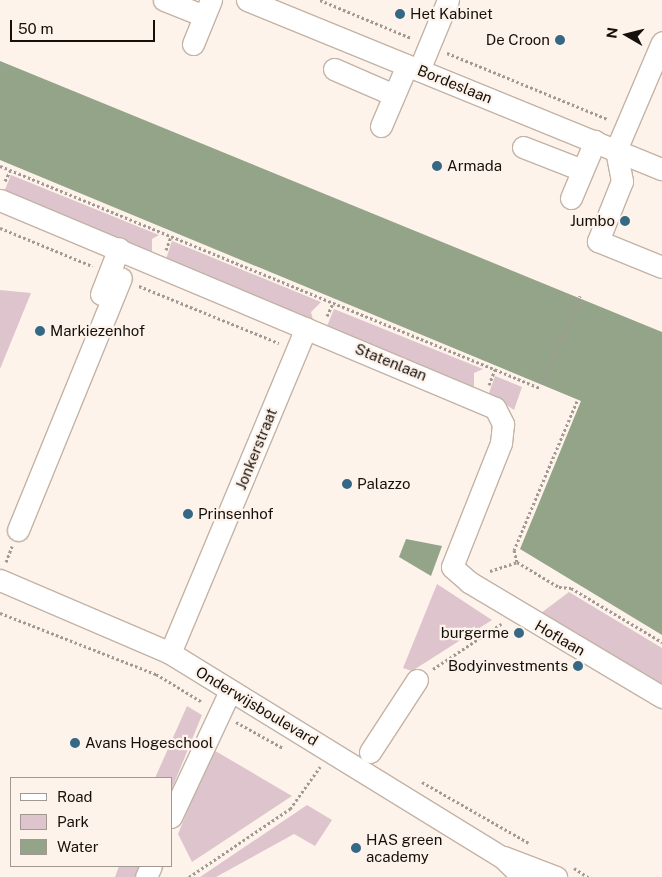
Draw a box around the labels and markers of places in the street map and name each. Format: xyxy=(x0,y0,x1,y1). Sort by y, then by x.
place label: Het Kabinet xyxy=(410,5,493,23)
marker: Het Kabinet xyxy=(394,8,406,20)
place label: De Croon xyxy=(486,31,550,49)
marker: De Croon xyxy=(554,34,566,46)
place label: Armada xyxy=(447,157,502,175)
marker: Armada xyxy=(431,160,443,172)
place label: Jumbo xyxy=(570,212,615,230)
marker: Jumbo xyxy=(619,215,631,227)
place label: Markiezenhof xyxy=(50,322,145,340)
marker: Markiezenhof xyxy=(34,325,46,337)
place label: Palazzo xyxy=(357,475,410,493)
marker: Palazzo xyxy=(341,478,353,490)
place label: Prinsenhof xyxy=(198,505,273,523)
marker: Prinsenhof xyxy=(182,508,194,520)
place label: burgerme xyxy=(441,624,509,642)
marker: burgerme xyxy=(513,627,525,639)
place label: Bodyinvestments xyxy=(448,657,568,675)
marker: Bodyinvestments xyxy=(572,660,584,672)
place label: Avans Hogeschool xyxy=(85,734,213,752)
marker: Avans Hogeschool xyxy=(69,737,81,749)
place label: HAS green academy xyxy=(366,830,442,865)
marker: HAS green academy xyxy=(350,842,362,854)

